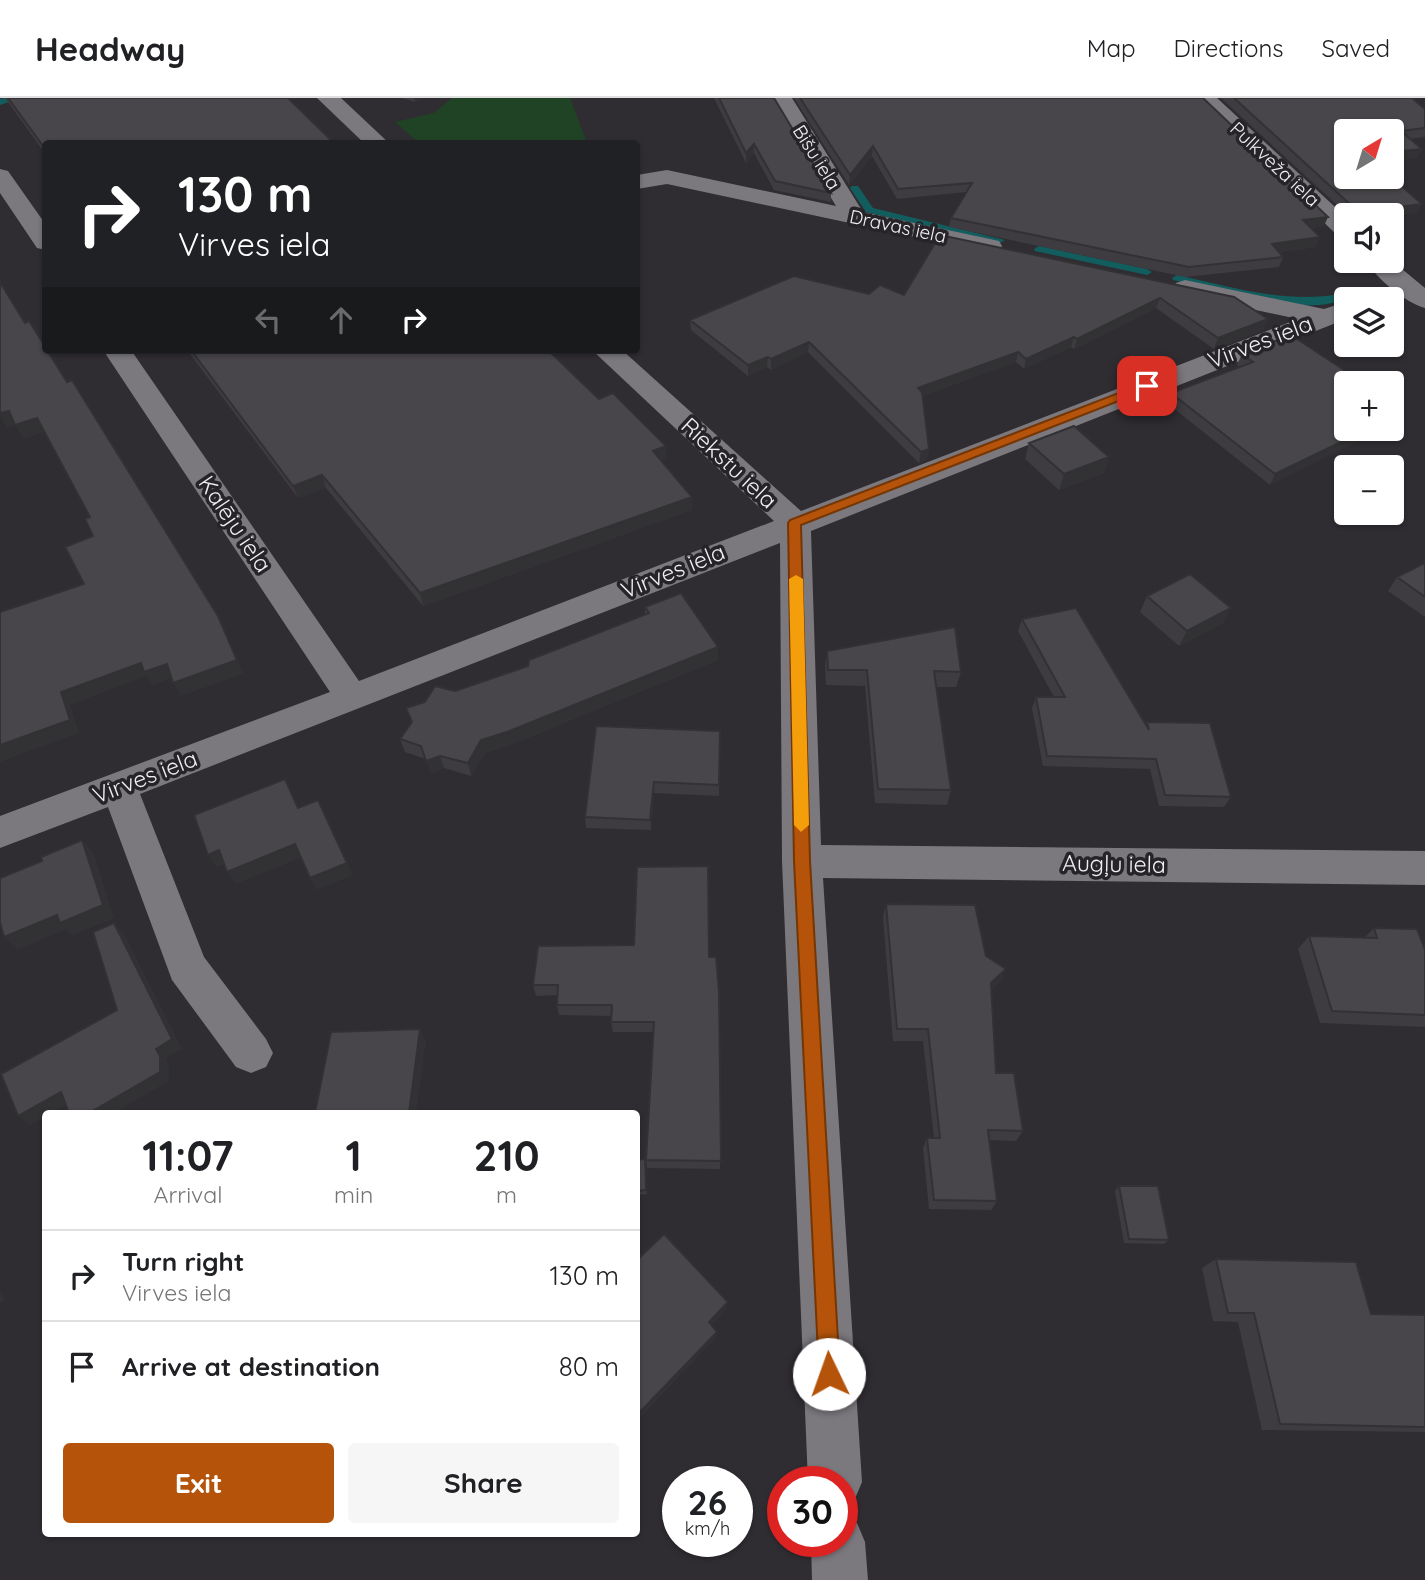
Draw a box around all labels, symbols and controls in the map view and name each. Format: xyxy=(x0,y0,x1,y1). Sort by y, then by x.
text: Headway xyxy=(35,28,185,69)
text: Map xyxy=(1087,33,1136,63)
text: Directions xyxy=(1174,33,1284,63)
text: Saved xyxy=(1322,33,1390,63)
street label: Pulkveža iela xyxy=(1225,116,1325,212)
north arrow xyxy=(1334,119,1404,189)
map controls xyxy=(1334,119,1404,525)
street label: Bišu iela xyxy=(788,120,846,194)
text: 130 m xyxy=(178,163,312,224)
icon: right xyxy=(63,168,154,259)
button: sound xyxy=(1334,203,1404,273)
street label: Dravas iela xyxy=(847,204,949,248)
text: Virves iela xyxy=(178,224,330,264)
button: layers xyxy=(1334,287,1404,357)
icon: left xyxy=(249,301,287,339)
icon: ahead xyxy=(322,301,360,339)
icon: right xyxy=(395,301,433,339)
street label: Virves iela xyxy=(1204,308,1316,375)
pin xyxy=(1117,356,1177,416)
icon: arrive xyxy=(1128,367,1166,405)
button: + xyxy=(1334,371,1404,441)
street label: Riekstu iela xyxy=(675,411,783,514)
button: − xyxy=(1334,455,1404,525)
street label: Kalēju iela xyxy=(193,470,278,578)
street label: Virves iela xyxy=(617,537,729,604)
street label: Virves iela xyxy=(89,743,201,810)
street label: Augļu iela xyxy=(1062,848,1166,879)
text: 11:07 xyxy=(142,1129,234,1182)
text: 1 xyxy=(345,1129,362,1182)
text: 210 xyxy=(474,1129,540,1182)
text: Arrival xyxy=(154,1180,222,1209)
text: min xyxy=(334,1180,373,1209)
text: m xyxy=(496,1180,517,1209)
text: Turn right xyxy=(122,1245,244,1278)
icon: right xyxy=(63,1257,101,1295)
text: 130 m xyxy=(549,1259,619,1292)
text: Virves iela xyxy=(122,1278,231,1307)
position arrow xyxy=(792,1337,866,1411)
icon: arrive xyxy=(63,1348,101,1386)
text: Arrive at destination xyxy=(122,1350,380,1383)
text: 80 m xyxy=(559,1350,619,1383)
button: Exit xyxy=(63,1443,334,1523)
button: Share xyxy=(348,1443,619,1523)
speed limit sign: 30 xyxy=(767,1466,858,1557)
text: 26 xyxy=(688,1480,727,1524)
text: km/h xyxy=(685,1517,730,1540)

